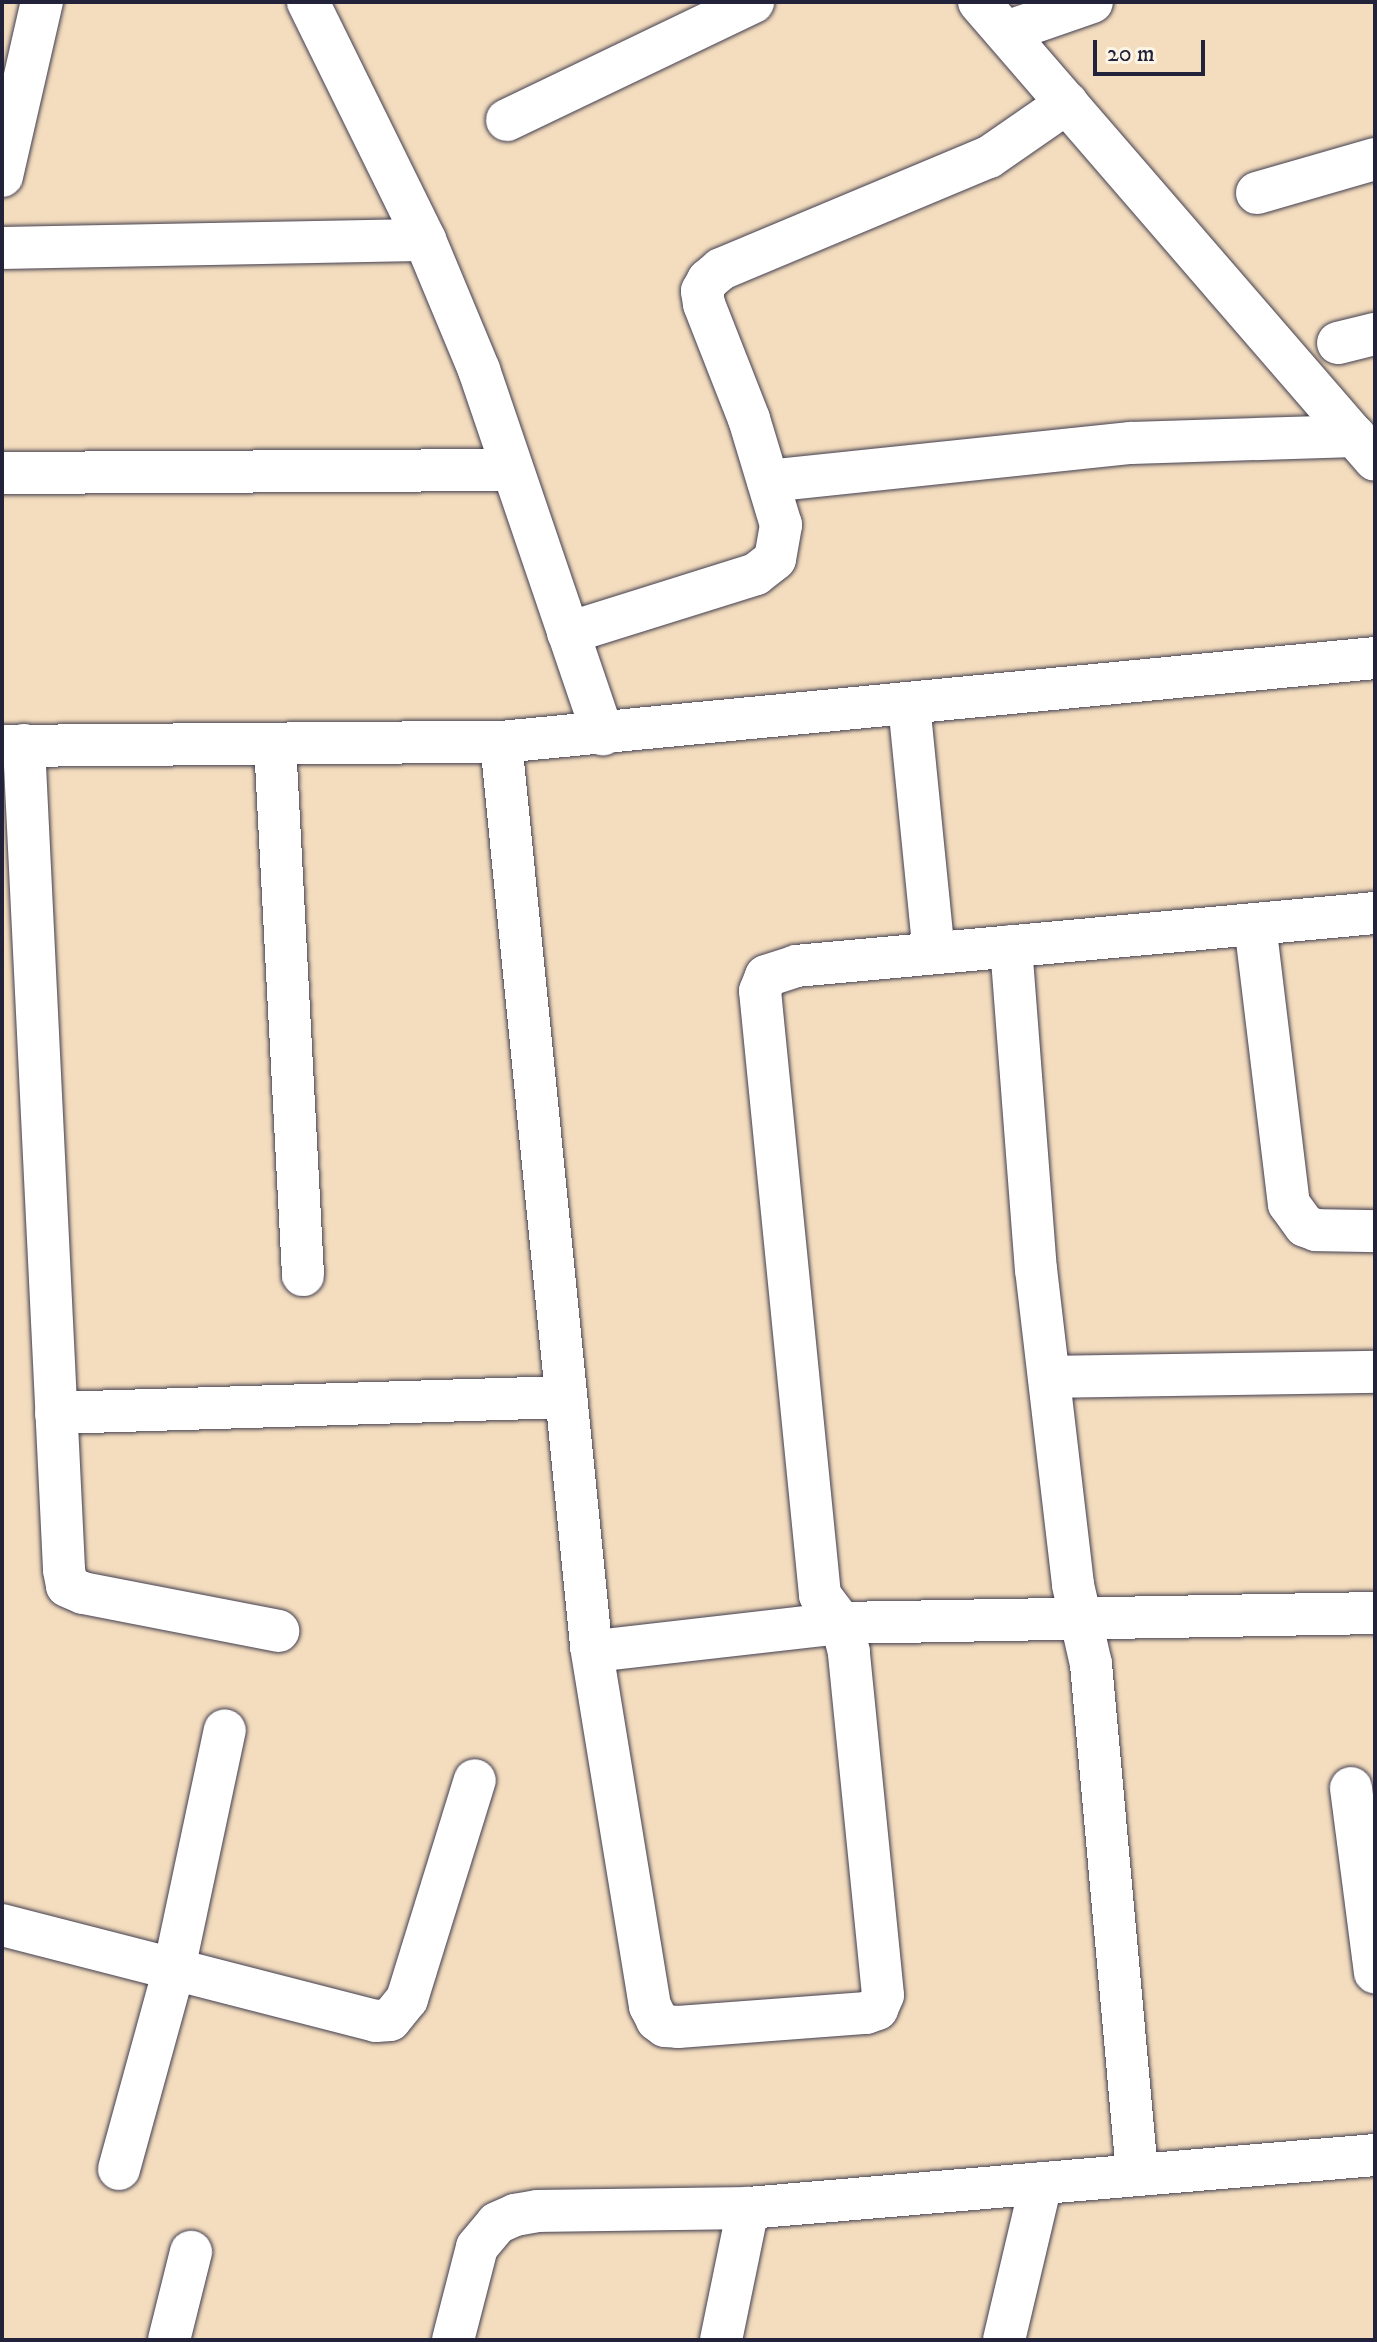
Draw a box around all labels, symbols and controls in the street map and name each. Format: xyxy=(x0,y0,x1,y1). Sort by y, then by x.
scale bar xyxy=(1097,24,1209,74)
text: 20 m xyxy=(1107,39,1155,69)

